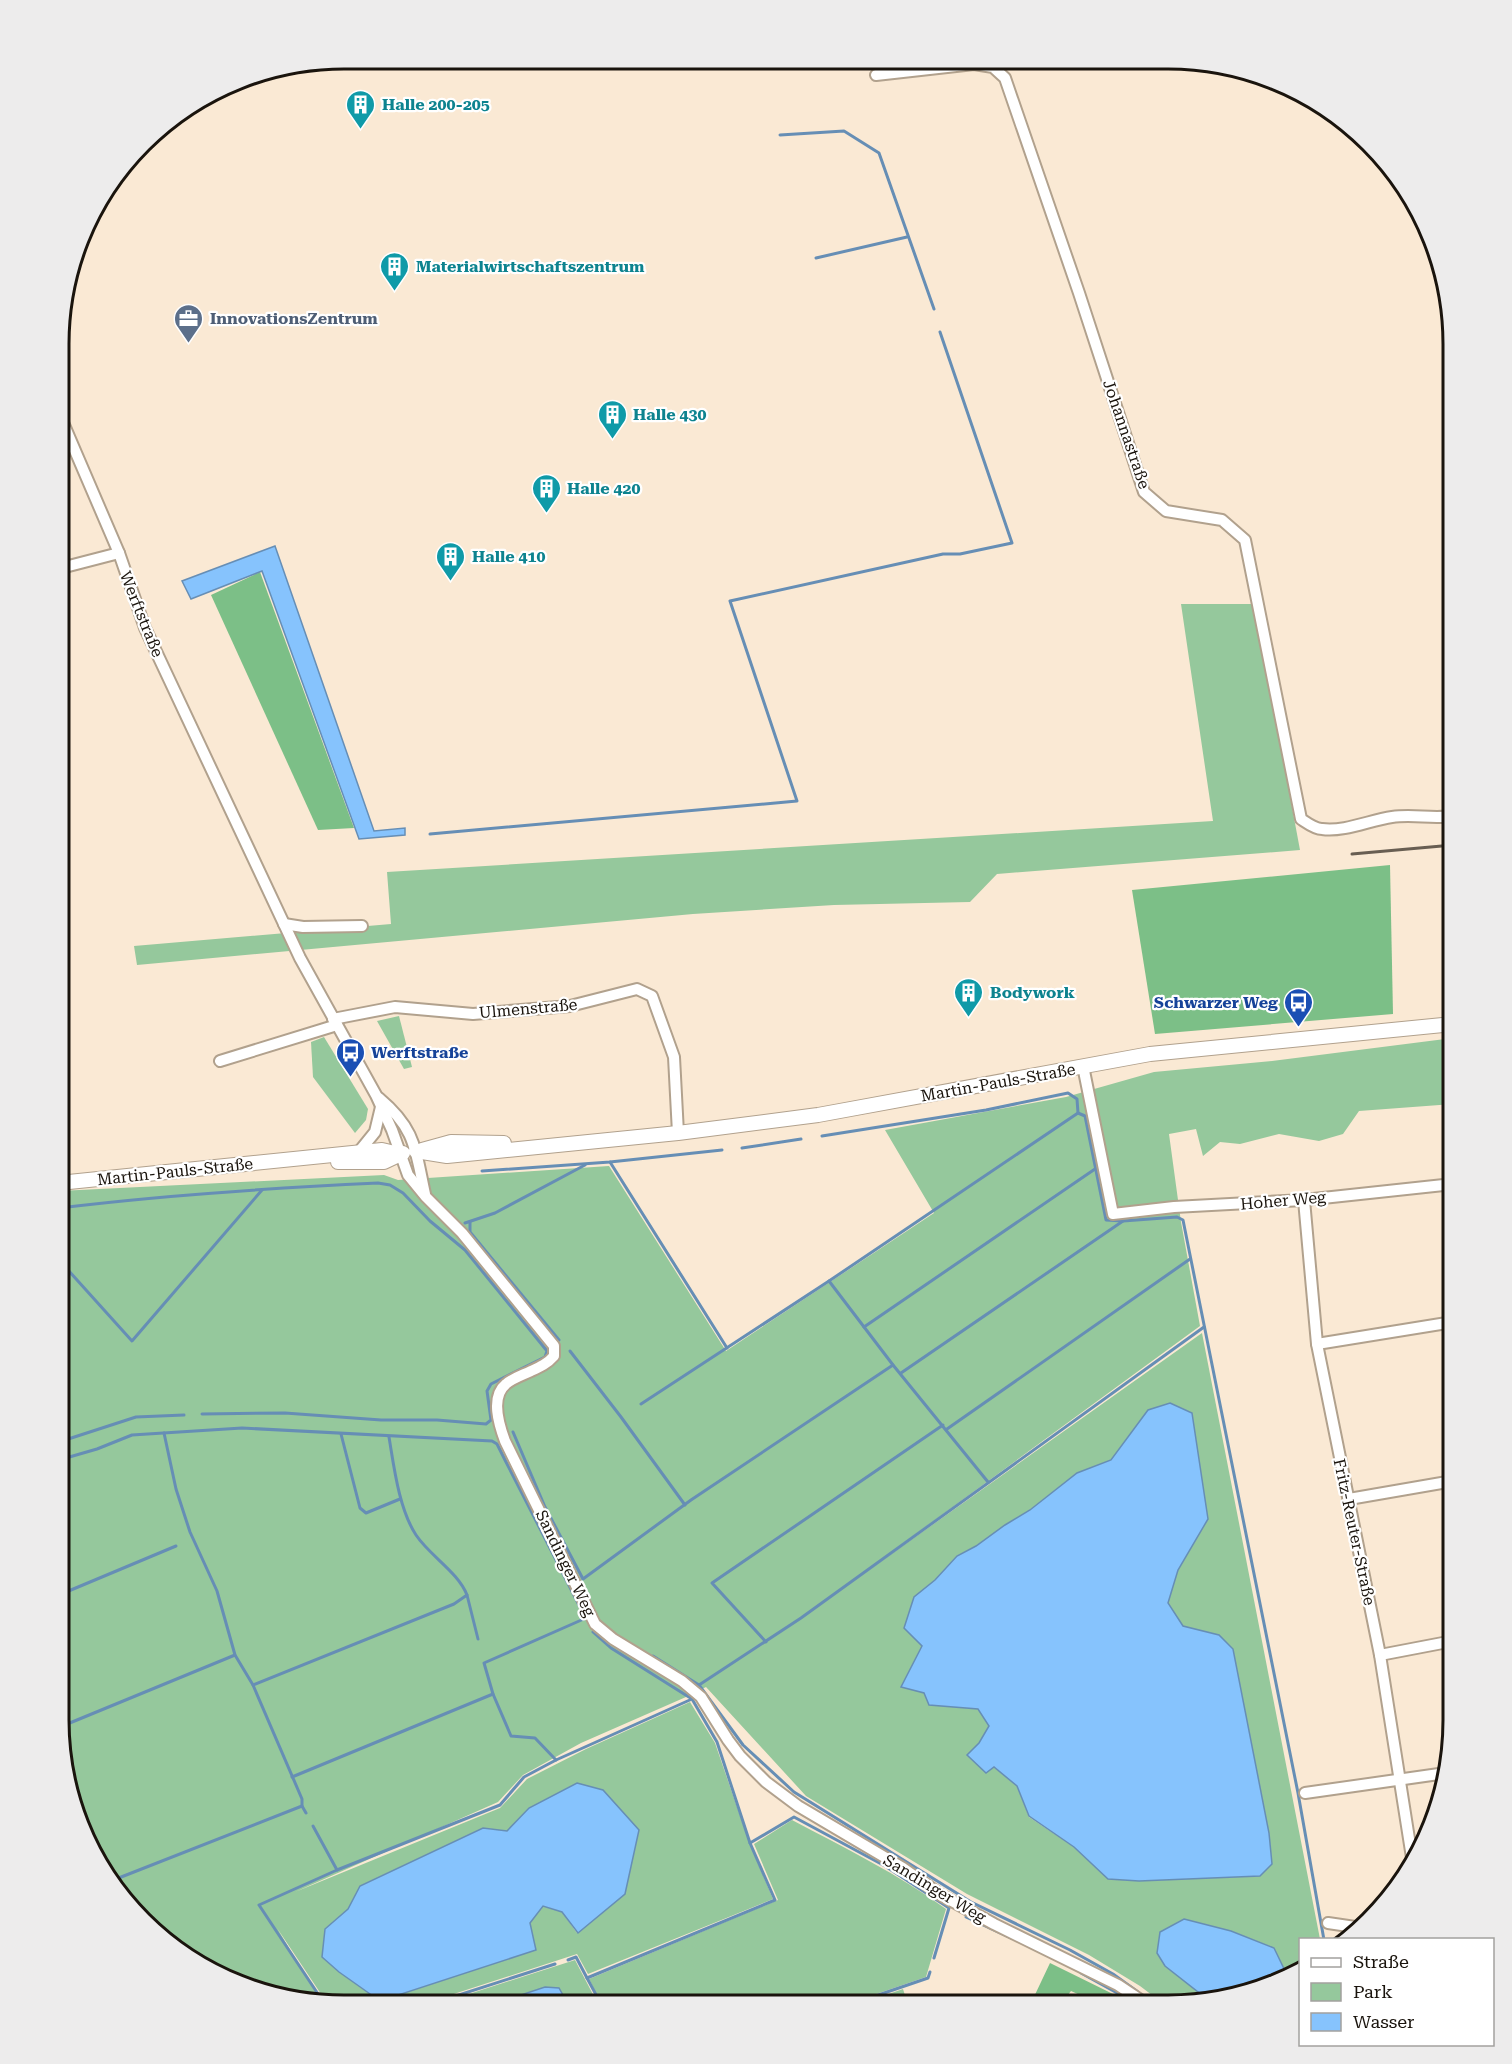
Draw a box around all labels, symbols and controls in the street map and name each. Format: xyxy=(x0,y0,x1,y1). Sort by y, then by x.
building icon: Halle 200-205 xyxy=(345,88,377,130)
place label: Halle 200-205 xyxy=(382,95,490,114)
building icon: Materialwirtschaftszentrum xyxy=(379,250,411,292)
place label: Materialwirtschaftszentrum xyxy=(416,257,645,276)
office icon: InnovationsZentrum xyxy=(173,302,205,344)
place label: InnovationsZentrum xyxy=(210,309,378,328)
street label: Johannastraße xyxy=(1099,377,1154,492)
building icon: Halle 430 xyxy=(596,398,628,440)
place label: Halle 430 xyxy=(633,405,706,424)
building icon: Halle 420 xyxy=(530,472,562,514)
place label: Halle 420 xyxy=(567,479,640,498)
building icon: Halle 410 xyxy=(435,540,467,582)
place label: Halle 410 xyxy=(472,547,545,566)
street label: Werftstraße xyxy=(116,568,167,660)
building icon: Bodywork xyxy=(953,976,985,1018)
place label: Bodywork xyxy=(990,983,1075,1002)
bus stop icon: Schwarzer Weg xyxy=(1283,986,1315,1028)
place label: Schwarzer Weg xyxy=(1154,993,1278,1012)
street label: Ulmenstraße xyxy=(478,995,578,1022)
bus stop icon: Werftstraße xyxy=(334,1036,366,1078)
place label: Werftstraße xyxy=(371,1043,469,1062)
street label: Martin-Pauls-Straße xyxy=(919,1059,1077,1105)
street label: Martin-Pauls-Straße xyxy=(96,1154,254,1189)
street label: Hoher Weg xyxy=(1239,1187,1328,1214)
street label: Fritz-Reuter-Straße xyxy=(1330,1457,1379,1607)
street label: Sandinger Weg xyxy=(532,1507,600,1620)
street label: Sandinger Weg xyxy=(880,1850,990,1927)
legend xyxy=(1299,1938,1494,2046)
text: Straße xyxy=(1353,1951,1409,1972)
text: Park xyxy=(1353,1981,1393,2002)
text: Wasser xyxy=(1353,2011,1414,2032)

